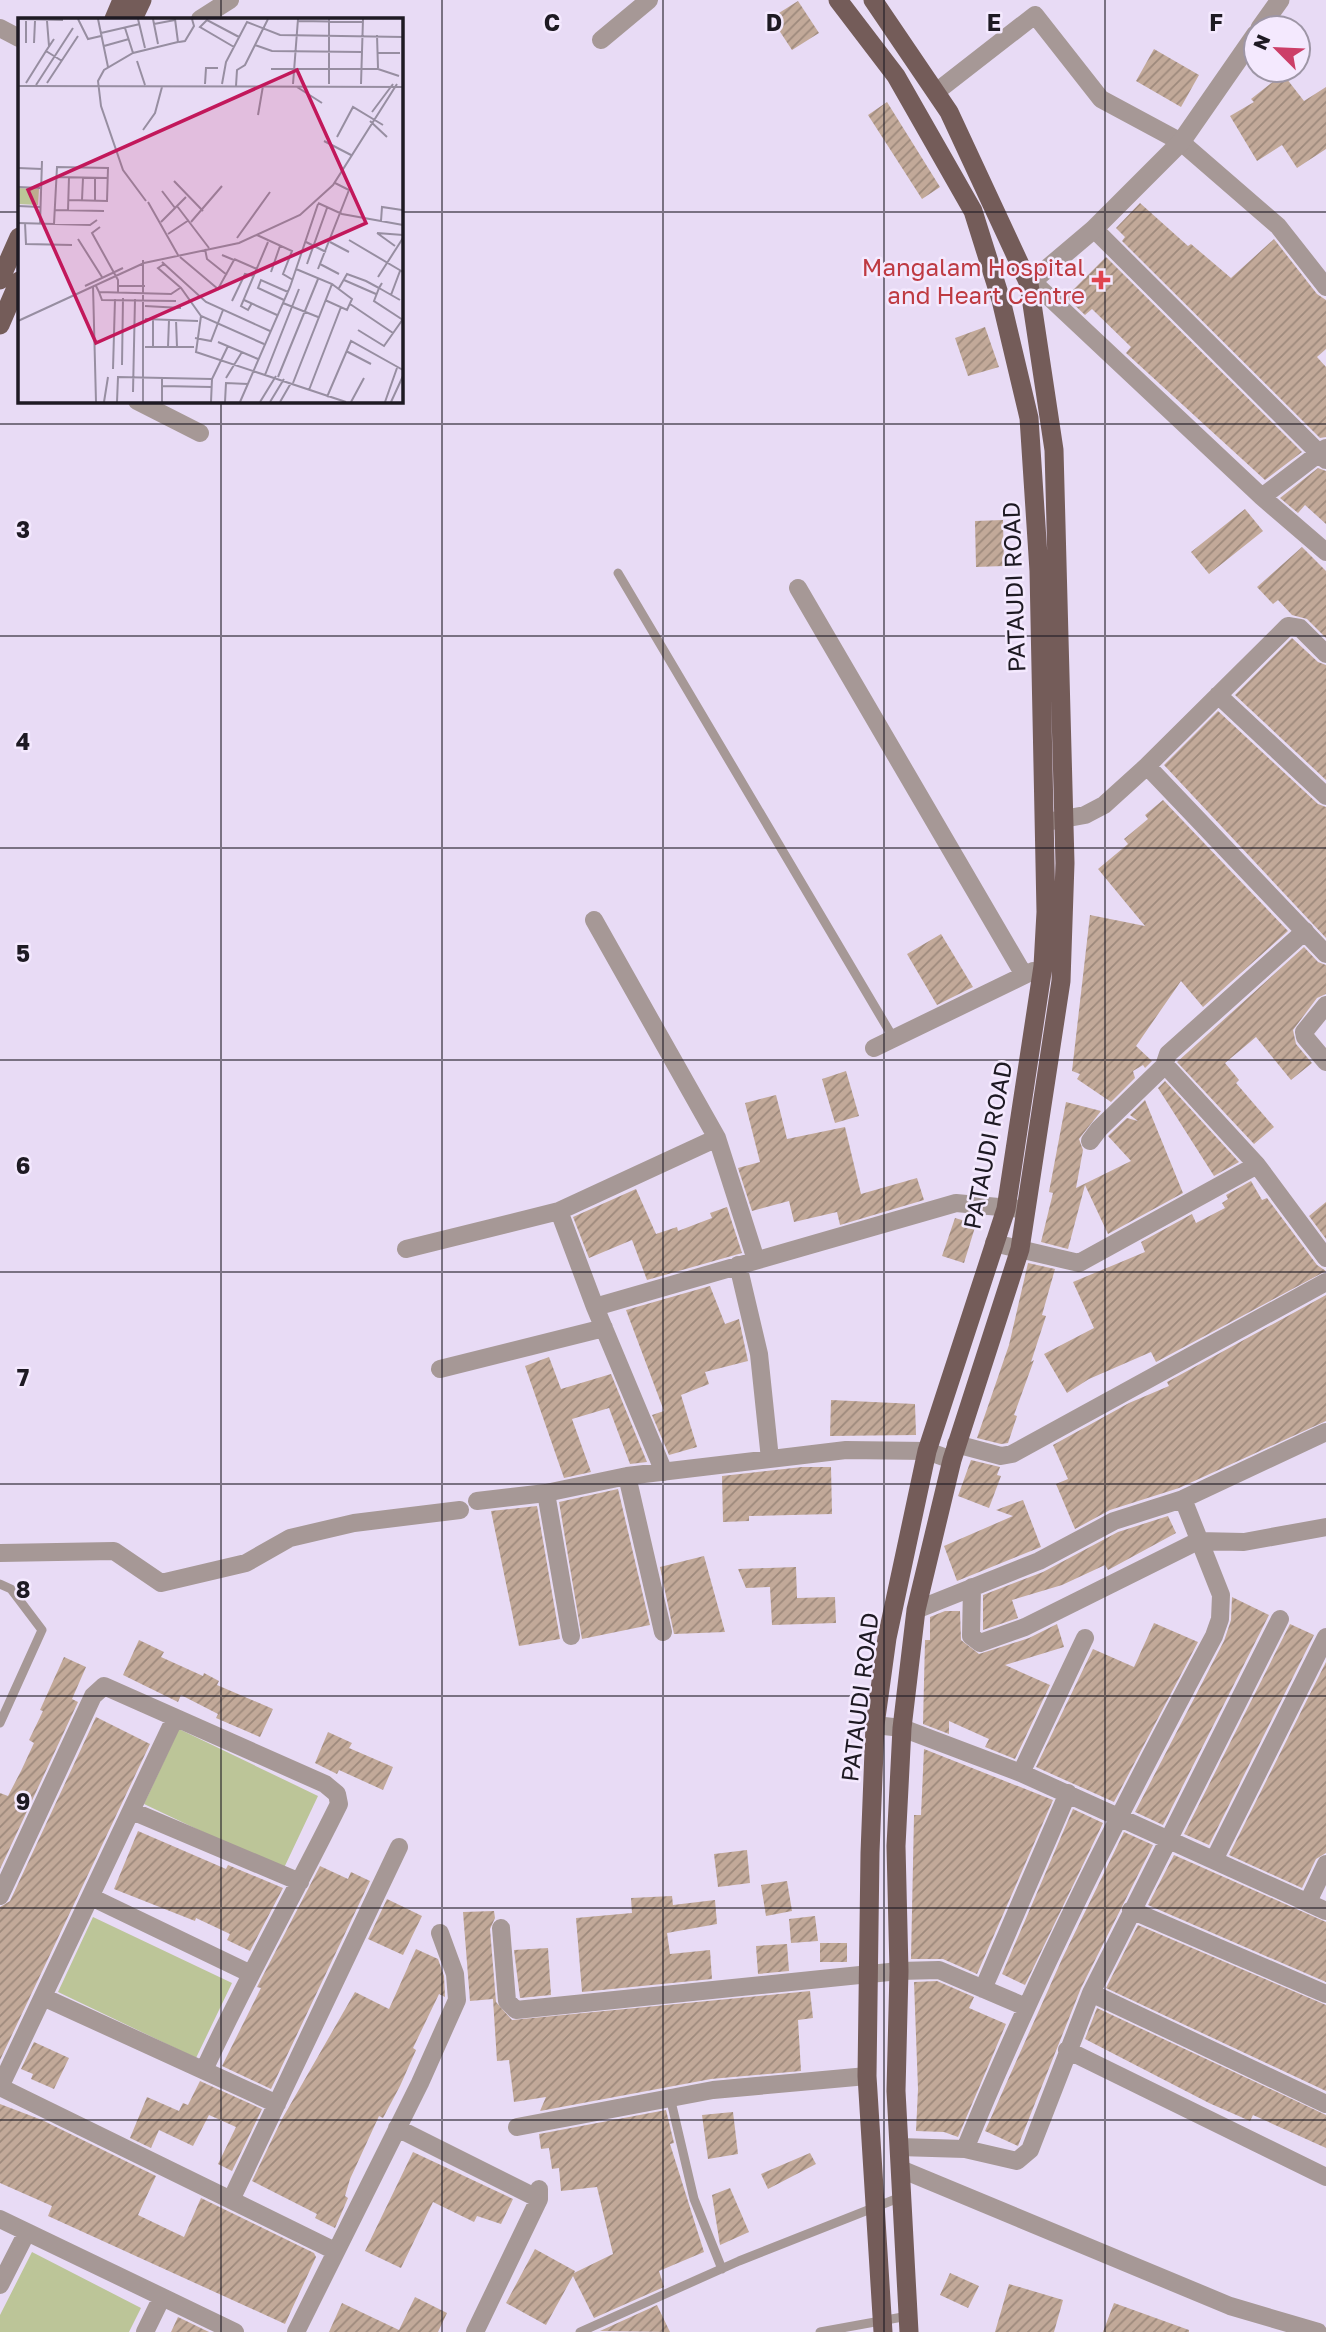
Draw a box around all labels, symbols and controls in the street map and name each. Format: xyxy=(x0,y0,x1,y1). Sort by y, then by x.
text: C xyxy=(544,8,560,36)
text: D xyxy=(766,8,782,36)
text: E xyxy=(987,8,1001,36)
text: F xyxy=(1209,8,1223,36)
north arrow xyxy=(1242,14,1312,84)
inset map xyxy=(18,18,402,402)
text: N xyxy=(1248,31,1274,53)
place label: Mangalam Hospital and Heart Centre xyxy=(862,252,1085,309)
marker: Mangalam Hospital and Heart Centre xyxy=(1091,270,1111,290)
street label: PATAUDI ROAD xyxy=(996,501,1030,673)
text: 3 xyxy=(16,515,30,543)
text: 4 xyxy=(16,727,30,755)
text: 5 xyxy=(16,939,30,967)
street label: PATAUDI ROAD xyxy=(956,1058,1018,1232)
text: 6 xyxy=(16,1151,30,1179)
text: 7 xyxy=(17,1363,29,1391)
text: 8 xyxy=(16,1575,30,1603)
street label: PATAUDI ROAD xyxy=(834,1611,884,1783)
text: 9 xyxy=(16,1787,30,1815)

